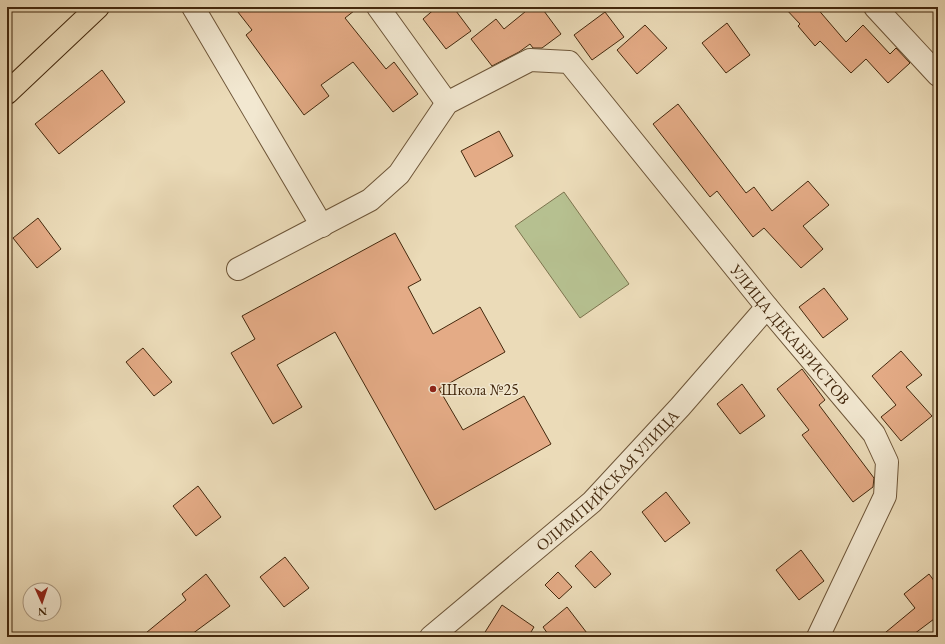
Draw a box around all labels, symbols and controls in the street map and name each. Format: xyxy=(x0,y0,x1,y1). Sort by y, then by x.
street label: УЛИЦА ДЕКАБРИСТОВ xyxy=(725,259,855,409)
place label: Школа №25 xyxy=(441,379,519,400)
marker: Школа №25 xyxy=(428,384,438,394)
street label: ОЛИМПИЙСКАЯ УЛИЦА xyxy=(531,405,684,556)
north arrow xyxy=(22,582,62,622)
text: N xyxy=(38,605,47,619)

